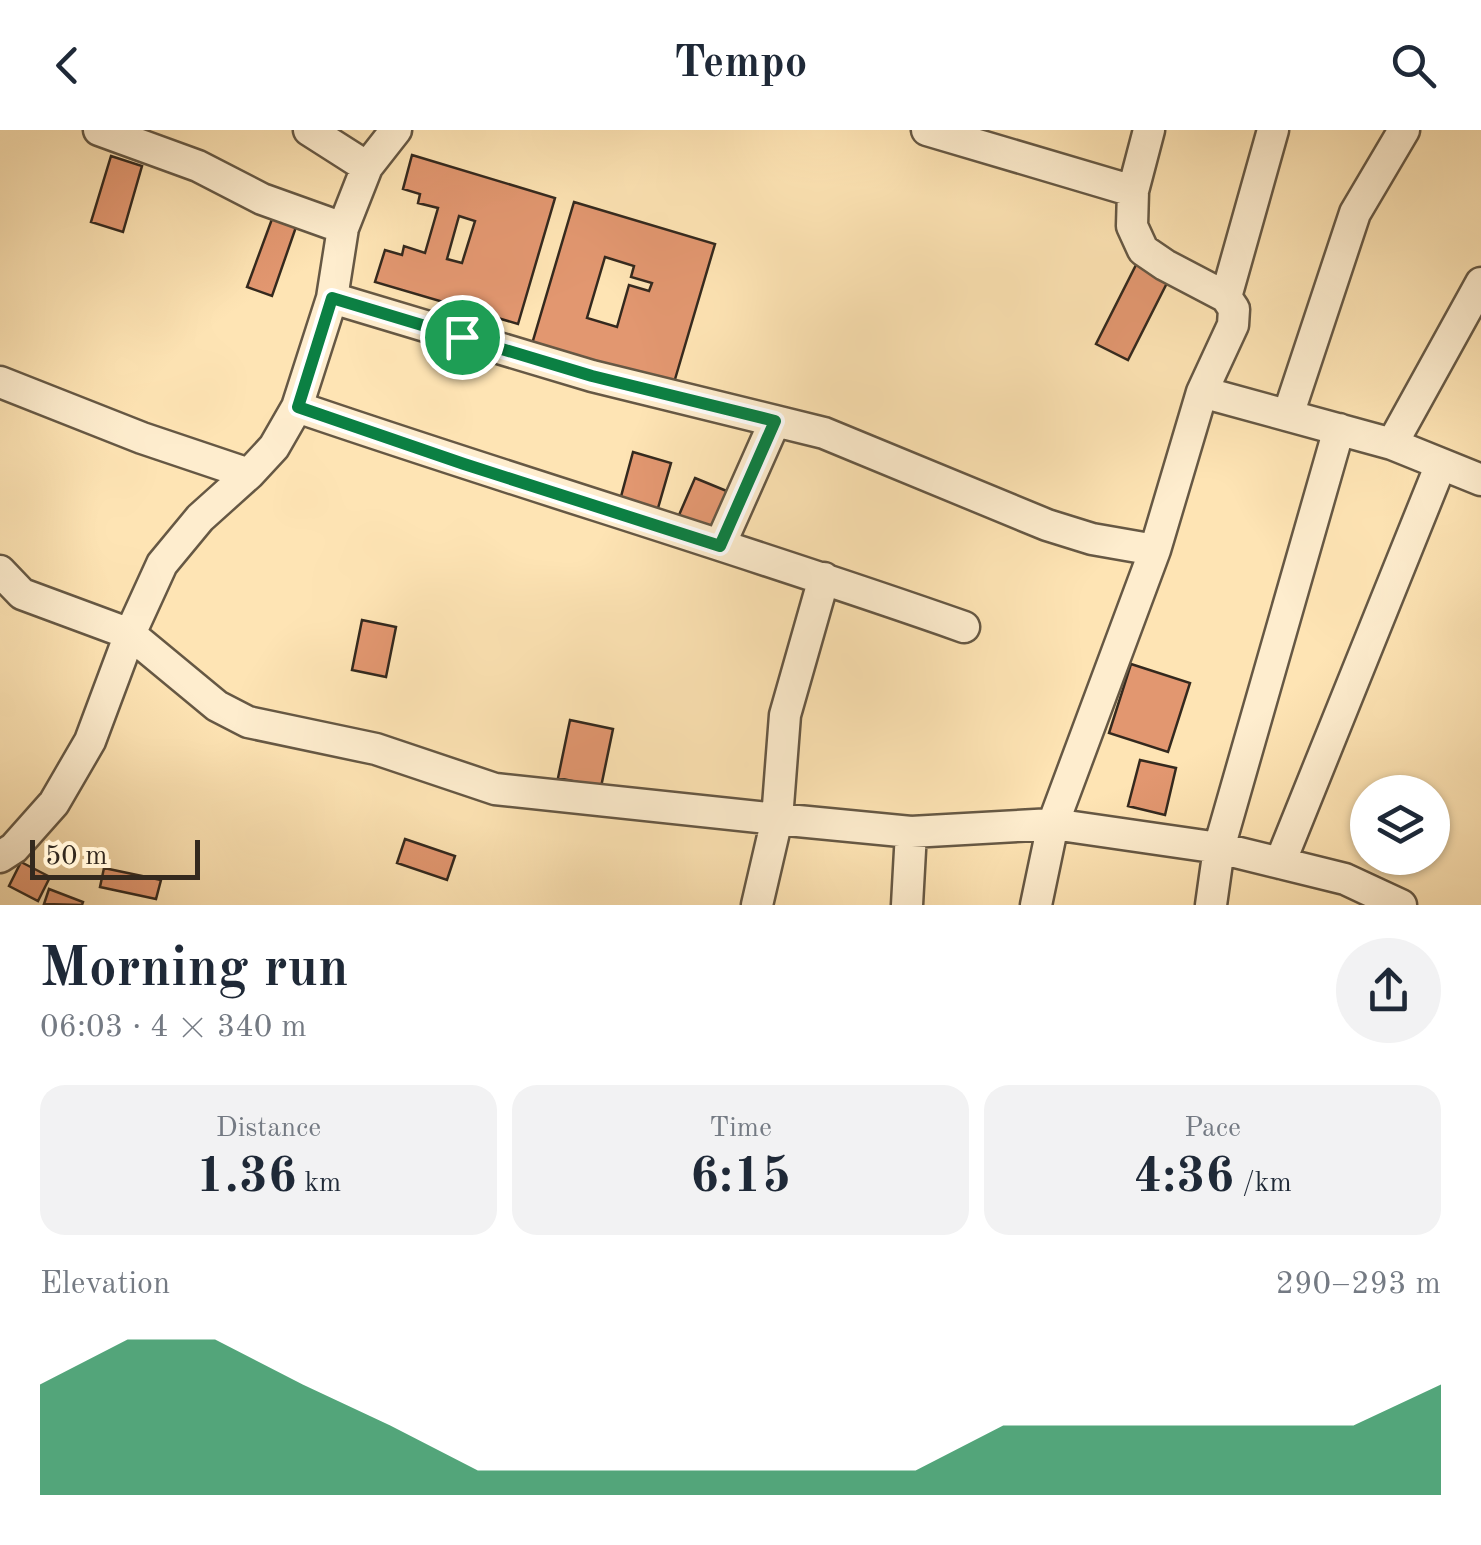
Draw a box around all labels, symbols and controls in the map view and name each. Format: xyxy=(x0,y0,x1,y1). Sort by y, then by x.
icon: back xyxy=(40,38,95,93)
icon: search xyxy=(1386,38,1441,93)
text: Tempo xyxy=(674,42,807,87)
pin xyxy=(420,295,505,380)
icon: arrive xyxy=(435,310,490,365)
map controls xyxy=(1350,775,1450,875)
button: layers xyxy=(1350,775,1450,875)
scale bar xyxy=(30,835,200,880)
text: 50 m xyxy=(45,843,108,871)
button: share xyxy=(1336,938,1441,1043)
text: Morning run xyxy=(40,943,349,998)
text: 06:03 · 4 × 340 m xyxy=(40,1012,307,1044)
text: Distance xyxy=(216,1115,321,1143)
text: Time xyxy=(709,1115,772,1143)
text: Pace xyxy=(1184,1115,1241,1143)
text: 1.36 xyxy=(196,1153,297,1203)
text: 6:15 xyxy=(690,1153,791,1203)
text: 4:36 xyxy=(1133,1153,1234,1203)
text: km xyxy=(297,1170,341,1198)
text: /km xyxy=(1234,1170,1292,1198)
text: Elevation xyxy=(40,1269,170,1301)
text: 290–293 m xyxy=(1275,1269,1441,1301)

